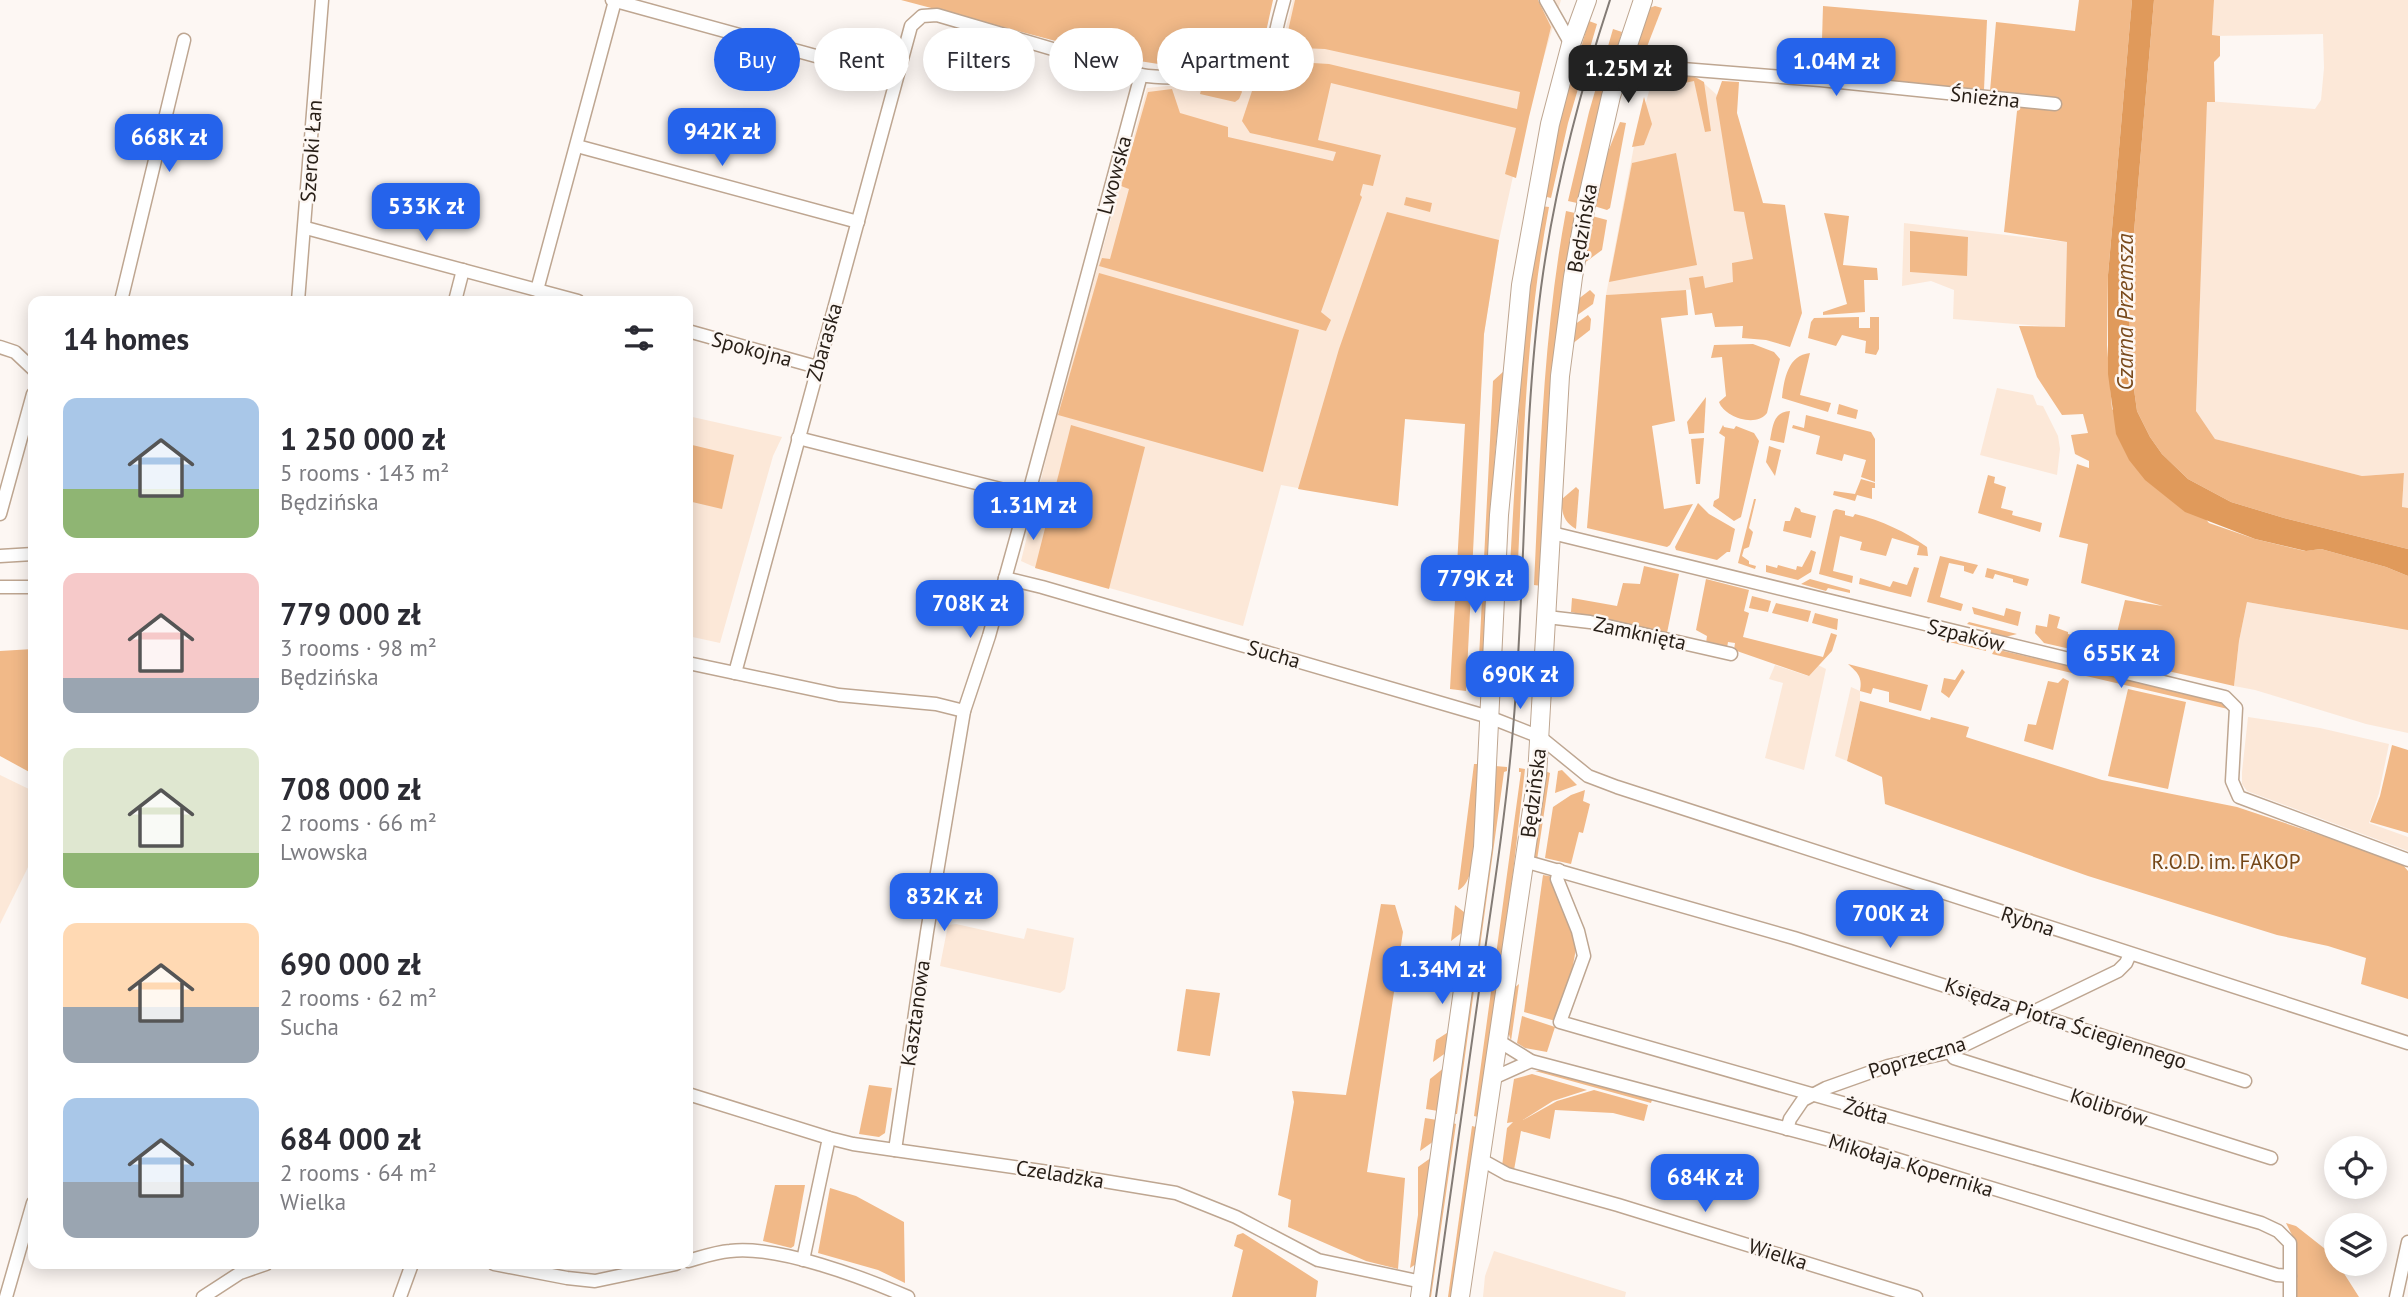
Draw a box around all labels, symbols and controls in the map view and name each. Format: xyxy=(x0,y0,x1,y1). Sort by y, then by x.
chip: Buy xyxy=(714,28,800,91)
chip: Rent xyxy=(814,28,909,91)
chip: Filters xyxy=(923,28,1035,91)
chip: New xyxy=(1049,28,1143,91)
chip: Apartment xyxy=(1157,28,1314,91)
pin: 1.04M zł xyxy=(1764,38,1908,98)
pin: 1.25M zł xyxy=(1556,46,1700,105)
text: 1.04M zł xyxy=(1793,46,1879,75)
text: 1.25M zł xyxy=(1585,53,1671,82)
street label: Śnieżna xyxy=(1949,80,2021,114)
street label: Szeroki Łan xyxy=(294,99,328,203)
pin: 942K zł xyxy=(657,108,787,168)
pin: 668K zł xyxy=(104,114,234,174)
text: 942K zł xyxy=(684,116,760,145)
text: 668K zł xyxy=(131,122,207,151)
street label: Lwowska xyxy=(1091,133,1137,217)
street label: Będzińska xyxy=(1561,181,1603,275)
pin: 533K zł xyxy=(361,184,491,243)
text: 533K zł xyxy=(388,191,464,220)
water label: Czarna Przemsza xyxy=(2110,233,2139,391)
street label: Zbaraska xyxy=(800,300,848,384)
text: 14 homes xyxy=(63,319,189,358)
icon: filters xyxy=(620,319,658,357)
street label: Spokojna xyxy=(709,325,795,373)
text: 1 250 000 zł xyxy=(280,419,445,458)
icon: home xyxy=(119,426,203,510)
text: 5 rooms · 143 m² xyxy=(280,458,449,487)
pin: 1.31M zł xyxy=(961,482,1105,542)
text: Będzińska xyxy=(280,487,379,516)
text: 1.31M zł xyxy=(990,490,1076,519)
pin: 779K zł xyxy=(1410,556,1540,615)
text: 779K zł xyxy=(1437,563,1513,592)
pin: 708K zł xyxy=(905,580,1035,640)
text: 708K zł xyxy=(932,588,1008,617)
text: 779 000 zł xyxy=(280,594,421,633)
icon: home xyxy=(119,601,203,685)
street label: Zamknięta xyxy=(1591,610,1689,656)
street label: Szpaków xyxy=(1925,612,2008,658)
pin: 655K zł xyxy=(2056,630,2186,690)
text: 3 rooms · 98 m² xyxy=(280,633,437,662)
street label: Sucha xyxy=(1244,634,1304,674)
text: 655K zł xyxy=(2083,638,2159,667)
pin: 690K zł xyxy=(1455,652,1585,711)
text: 690K zł xyxy=(1482,659,1558,688)
text: Będzińska xyxy=(280,662,379,691)
street label: Będzińska xyxy=(1514,747,1552,839)
text: 708 000 zł xyxy=(280,769,421,808)
icon: home xyxy=(119,776,203,860)
text: 2 rooms · 66 m² xyxy=(280,808,437,837)
text: Lwowska xyxy=(280,837,368,866)
park label: R.O.D. im. FAKOP xyxy=(2152,848,2300,875)
pin: 832K zł xyxy=(879,874,1009,933)
text: 832K zł xyxy=(906,881,982,910)
pin: 700K zł xyxy=(1825,890,1955,950)
text: 700K zł xyxy=(1852,898,1928,927)
street label: Rybna xyxy=(1998,900,2058,942)
text: 690 000 zł xyxy=(280,944,421,983)
pin: 1.34M zł xyxy=(1370,946,1514,1006)
icon: home xyxy=(119,951,203,1035)
text: 1.34M zł xyxy=(1399,954,1485,983)
street label: Kasztanowa xyxy=(894,958,936,1068)
street label: Księdza Piotra Ściegiennego xyxy=(1941,971,2191,1075)
text: 2 rooms · 62 m² xyxy=(280,983,437,1012)
text: Sucha xyxy=(280,1012,339,1041)
street label: Poprzeczna xyxy=(1865,1029,1969,1085)
street label: Kolibrów xyxy=(2067,1082,2152,1132)
street label: Żółta xyxy=(1841,1092,1891,1130)
text: 684 000 zł xyxy=(280,1119,421,1158)
icon: home xyxy=(119,1126,203,1210)
street label: Mikołaja Kopernika xyxy=(1825,1127,1997,1203)
map controls xyxy=(2324,1136,2387,1276)
button: locate xyxy=(2324,1136,2387,1199)
street label: Czeladzka xyxy=(1014,1154,1106,1194)
pin: 684K zł xyxy=(1640,1154,1770,1214)
text: 2 rooms · 64 m² xyxy=(280,1158,437,1187)
text: 684K zł xyxy=(1667,1162,1743,1191)
text: Wielka xyxy=(280,1187,346,1216)
button: layers xyxy=(2324,1213,2387,1276)
street label: Wielka xyxy=(1745,1232,1811,1276)

